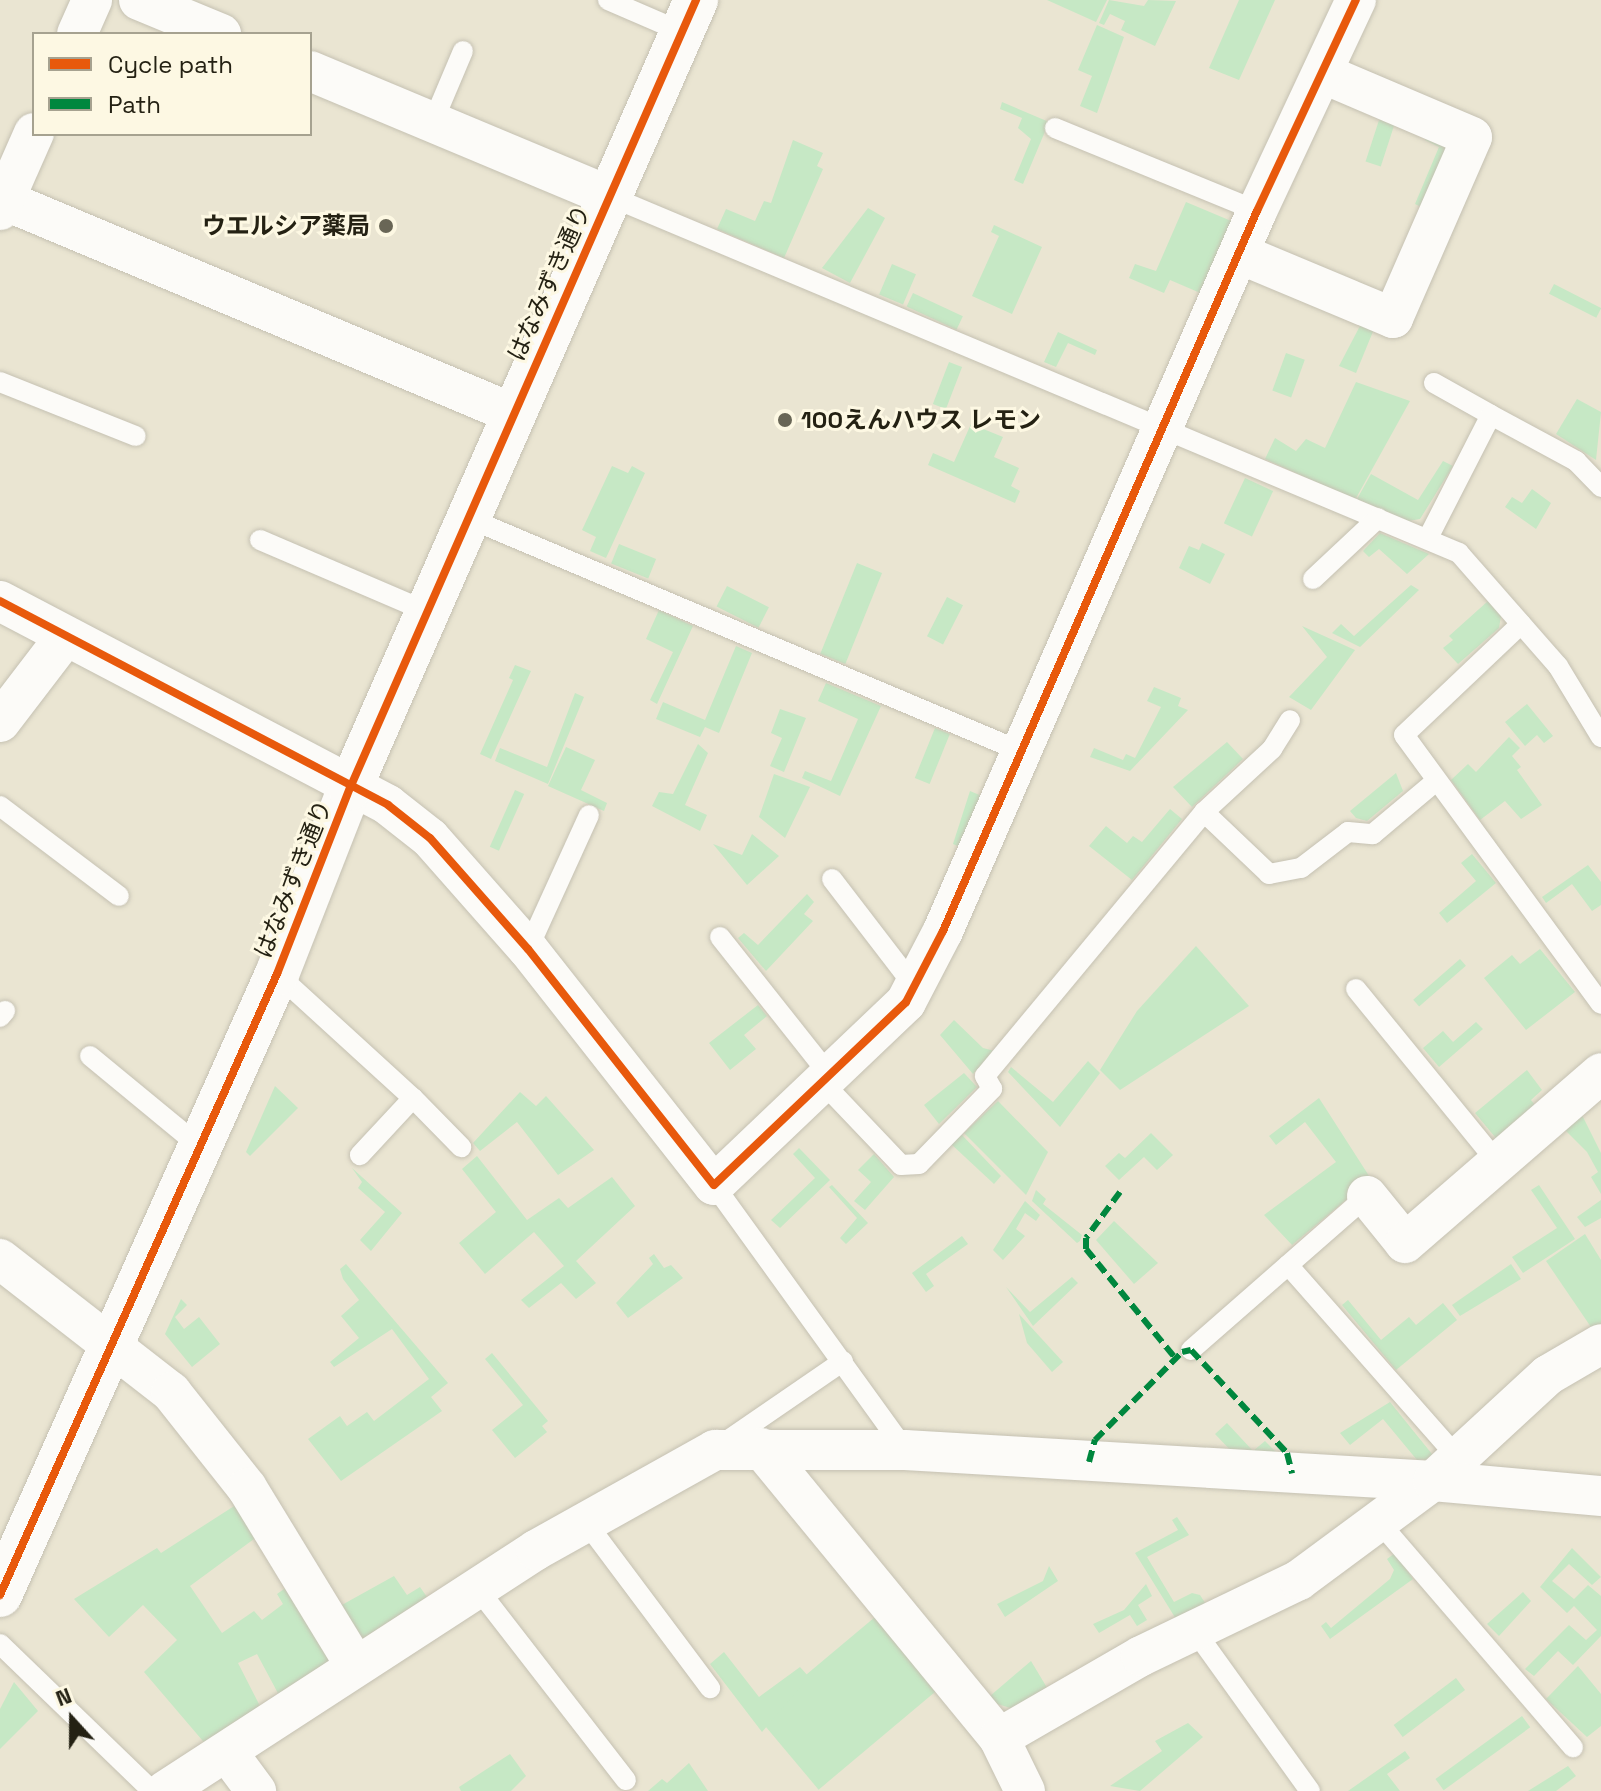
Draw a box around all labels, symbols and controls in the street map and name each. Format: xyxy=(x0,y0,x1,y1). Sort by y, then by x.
legend xyxy=(32,32,312,136)
text: Cycle path xyxy=(108,49,233,80)
text: Path xyxy=(108,89,161,120)
street label: はなみずき通り xyxy=(502,200,596,366)
place label: ウエルシア薬局 xyxy=(202,212,370,240)
marker: ウエルシア薬局 xyxy=(377,217,395,235)
place label: 100えんハウス レモン xyxy=(801,406,1041,434)
marker: 100えんハウス レモン xyxy=(776,411,794,429)
street label: はなみずき通り xyxy=(248,796,338,962)
north arrow xyxy=(32,1679,112,1759)
text: N xyxy=(51,1681,75,1712)

